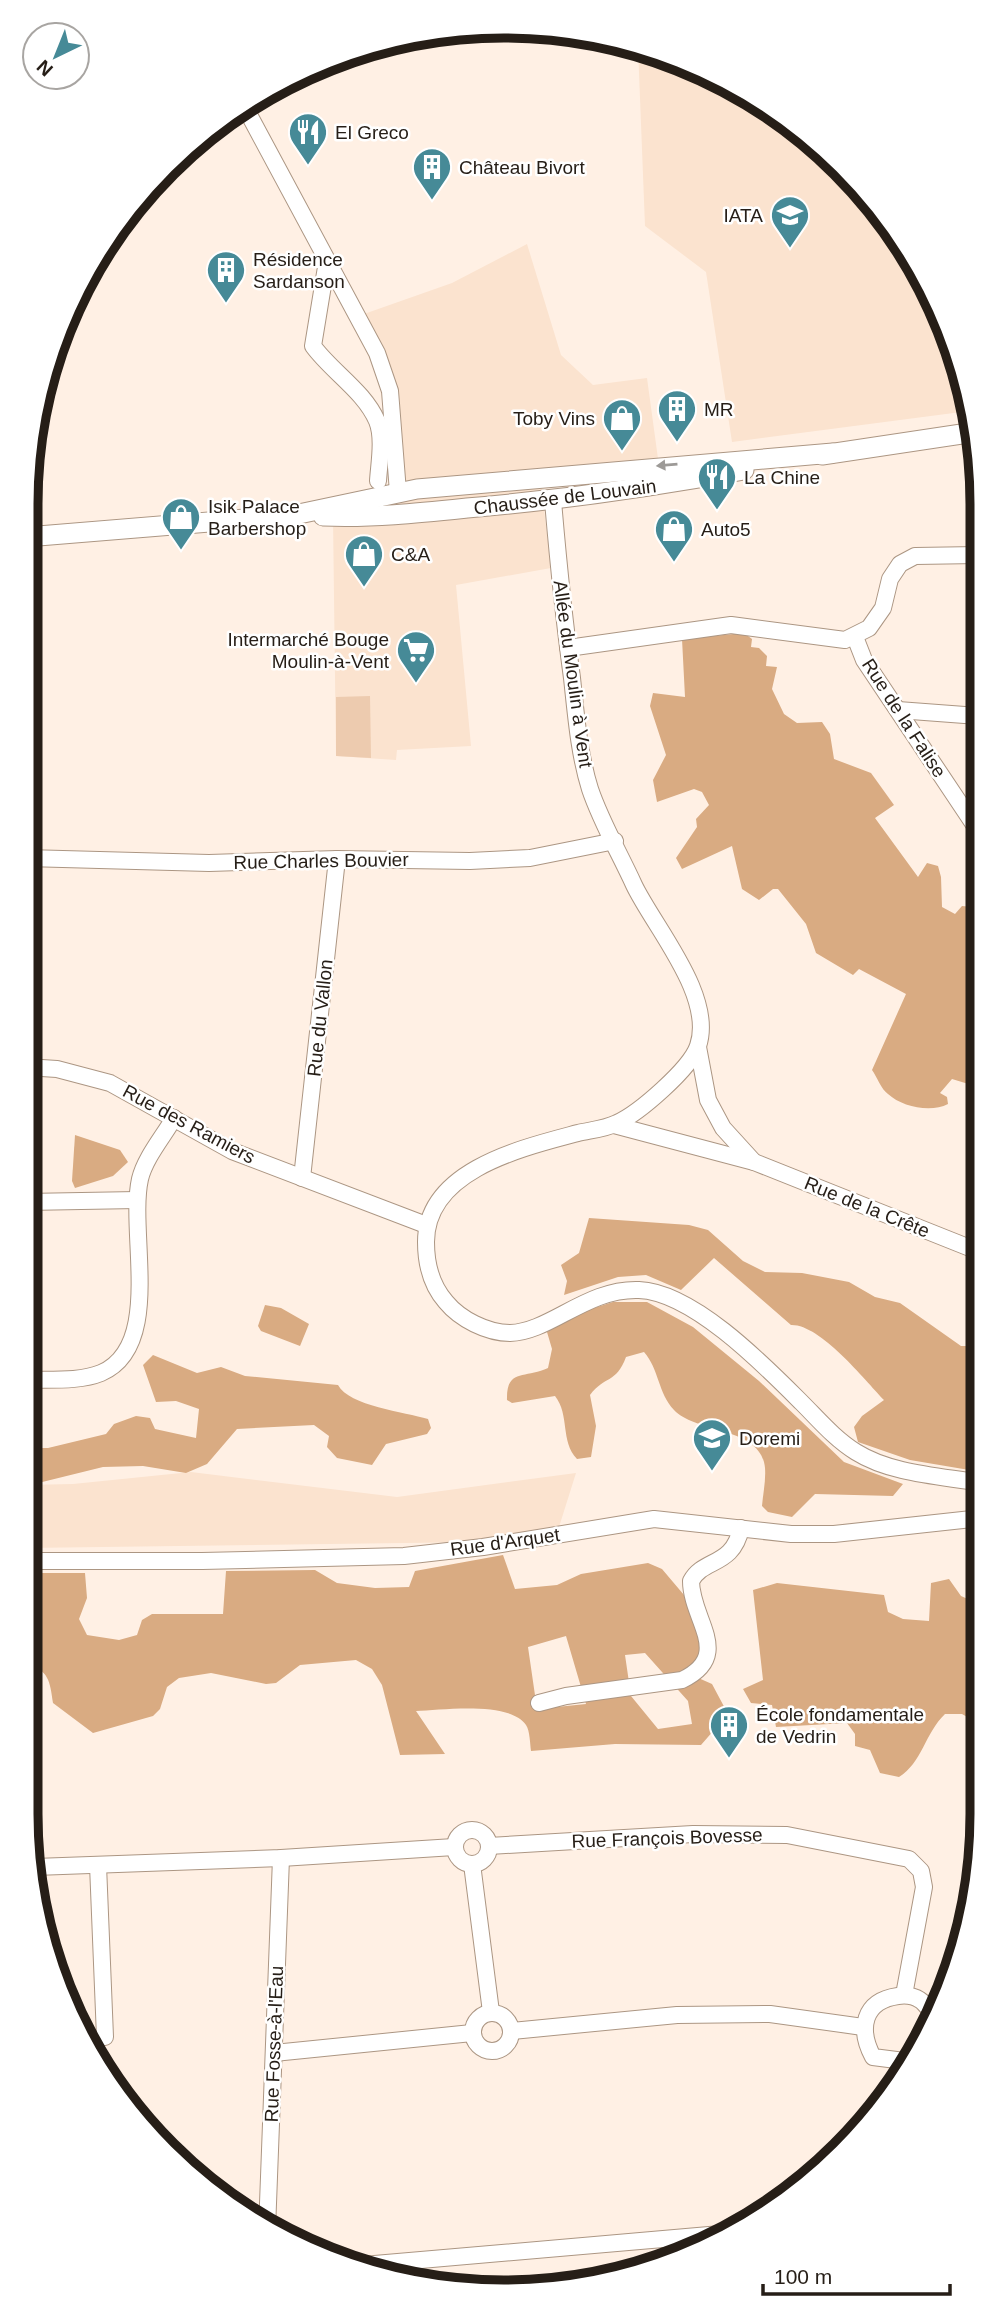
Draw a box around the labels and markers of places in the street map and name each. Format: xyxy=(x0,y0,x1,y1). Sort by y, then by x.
restaurant icon: El Greco xyxy=(287,111,329,166)
place label: El Greco xyxy=(335,122,409,143)
building icon: Château Bivort xyxy=(411,146,453,201)
place label: Château Bivort xyxy=(459,157,585,178)
school or university icon: IATA xyxy=(769,194,811,249)
place label: IATA xyxy=(724,205,763,226)
building icon: Résidence Sardanson xyxy=(205,249,247,304)
place label: Résidence Sardanson xyxy=(253,249,345,292)
building icon: MR xyxy=(656,388,698,443)
shop icon: Toby Vins xyxy=(601,397,643,452)
place label: MR xyxy=(704,399,734,420)
place label: Toby Vins xyxy=(513,408,595,429)
restaurant icon: La Chine xyxy=(696,456,738,511)
place label: La Chine xyxy=(744,467,820,488)
shop icon: Isik Palace Barbershop xyxy=(160,496,202,551)
place label: Isik Palace Barbershop xyxy=(208,496,306,539)
shop icon: Auto5 xyxy=(653,508,695,563)
place label: Auto5 xyxy=(701,519,751,540)
shop icon: C&A xyxy=(343,533,385,588)
place label: C&A xyxy=(391,544,430,565)
place label: Intermarché Bouge Moulin-à-Vent xyxy=(227,629,390,672)
supermarket icon: Intermarché Bouge Moulin-à-Vent xyxy=(395,629,437,684)
school or university icon: Doremi xyxy=(691,1417,733,1472)
place label: Doremi xyxy=(739,1428,800,1449)
building icon: École fondamentale de Vedrin xyxy=(708,1704,750,1759)
place label: École fondamentale de Vedrin xyxy=(756,1704,924,1747)

